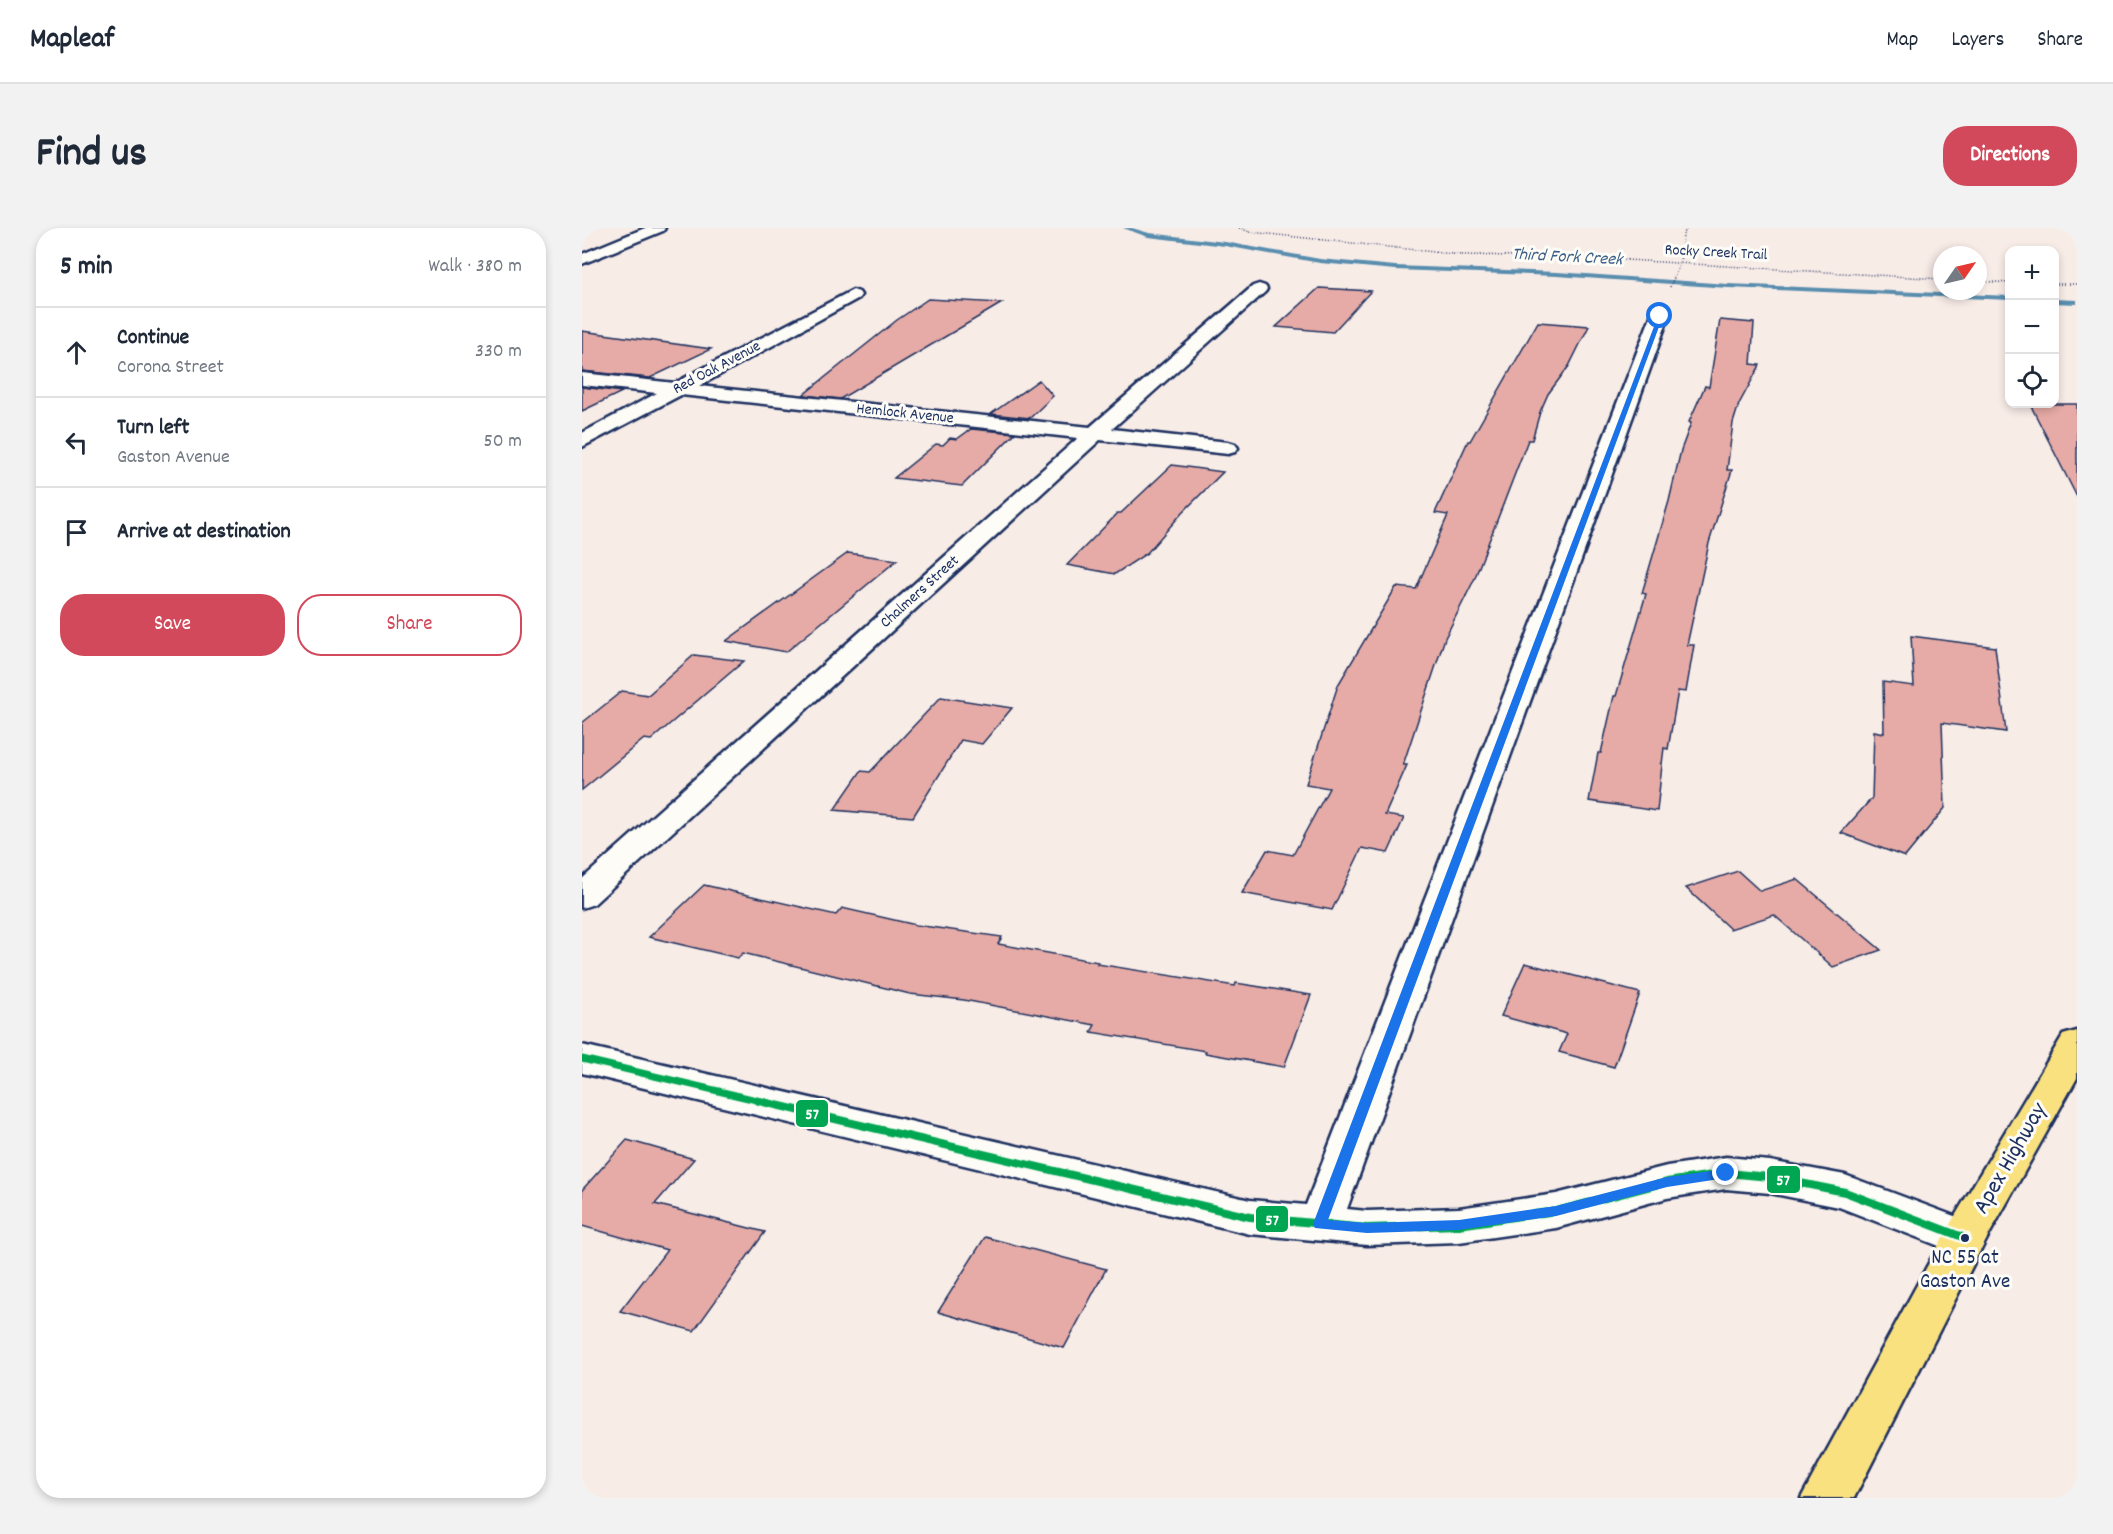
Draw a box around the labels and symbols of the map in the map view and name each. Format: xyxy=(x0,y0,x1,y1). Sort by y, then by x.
street label: Rocky Creek Trail xyxy=(1664,239,1768,267)
water label: Third Fork Creek xyxy=(1511,243,1625,273)
north arrow xyxy=(1933,246,1987,300)
route start xyxy=(1646,302,1672,328)
street label: Red Oak Avenue xyxy=(669,335,765,401)
street label: Hemlock Avenue xyxy=(855,397,955,431)
street label: Chalmers Street xyxy=(875,550,965,634)
street label: Apex Highway xyxy=(1965,1096,2057,1221)
line badge: 57 xyxy=(795,1099,829,1128)
text: 57 xyxy=(805,1104,819,1127)
route end xyxy=(1712,1159,1738,1185)
line badge: 57 xyxy=(1766,1165,1801,1194)
text: 57 xyxy=(1776,1170,1790,1193)
line badge: 57 xyxy=(1255,1205,1289,1233)
text: 57 xyxy=(1265,1210,1279,1233)
marker: NC 55 at Gaston Ave xyxy=(1959,1232,1971,1244)
place label: NC 55 at Gaston Ave xyxy=(1920,1244,2010,1298)

